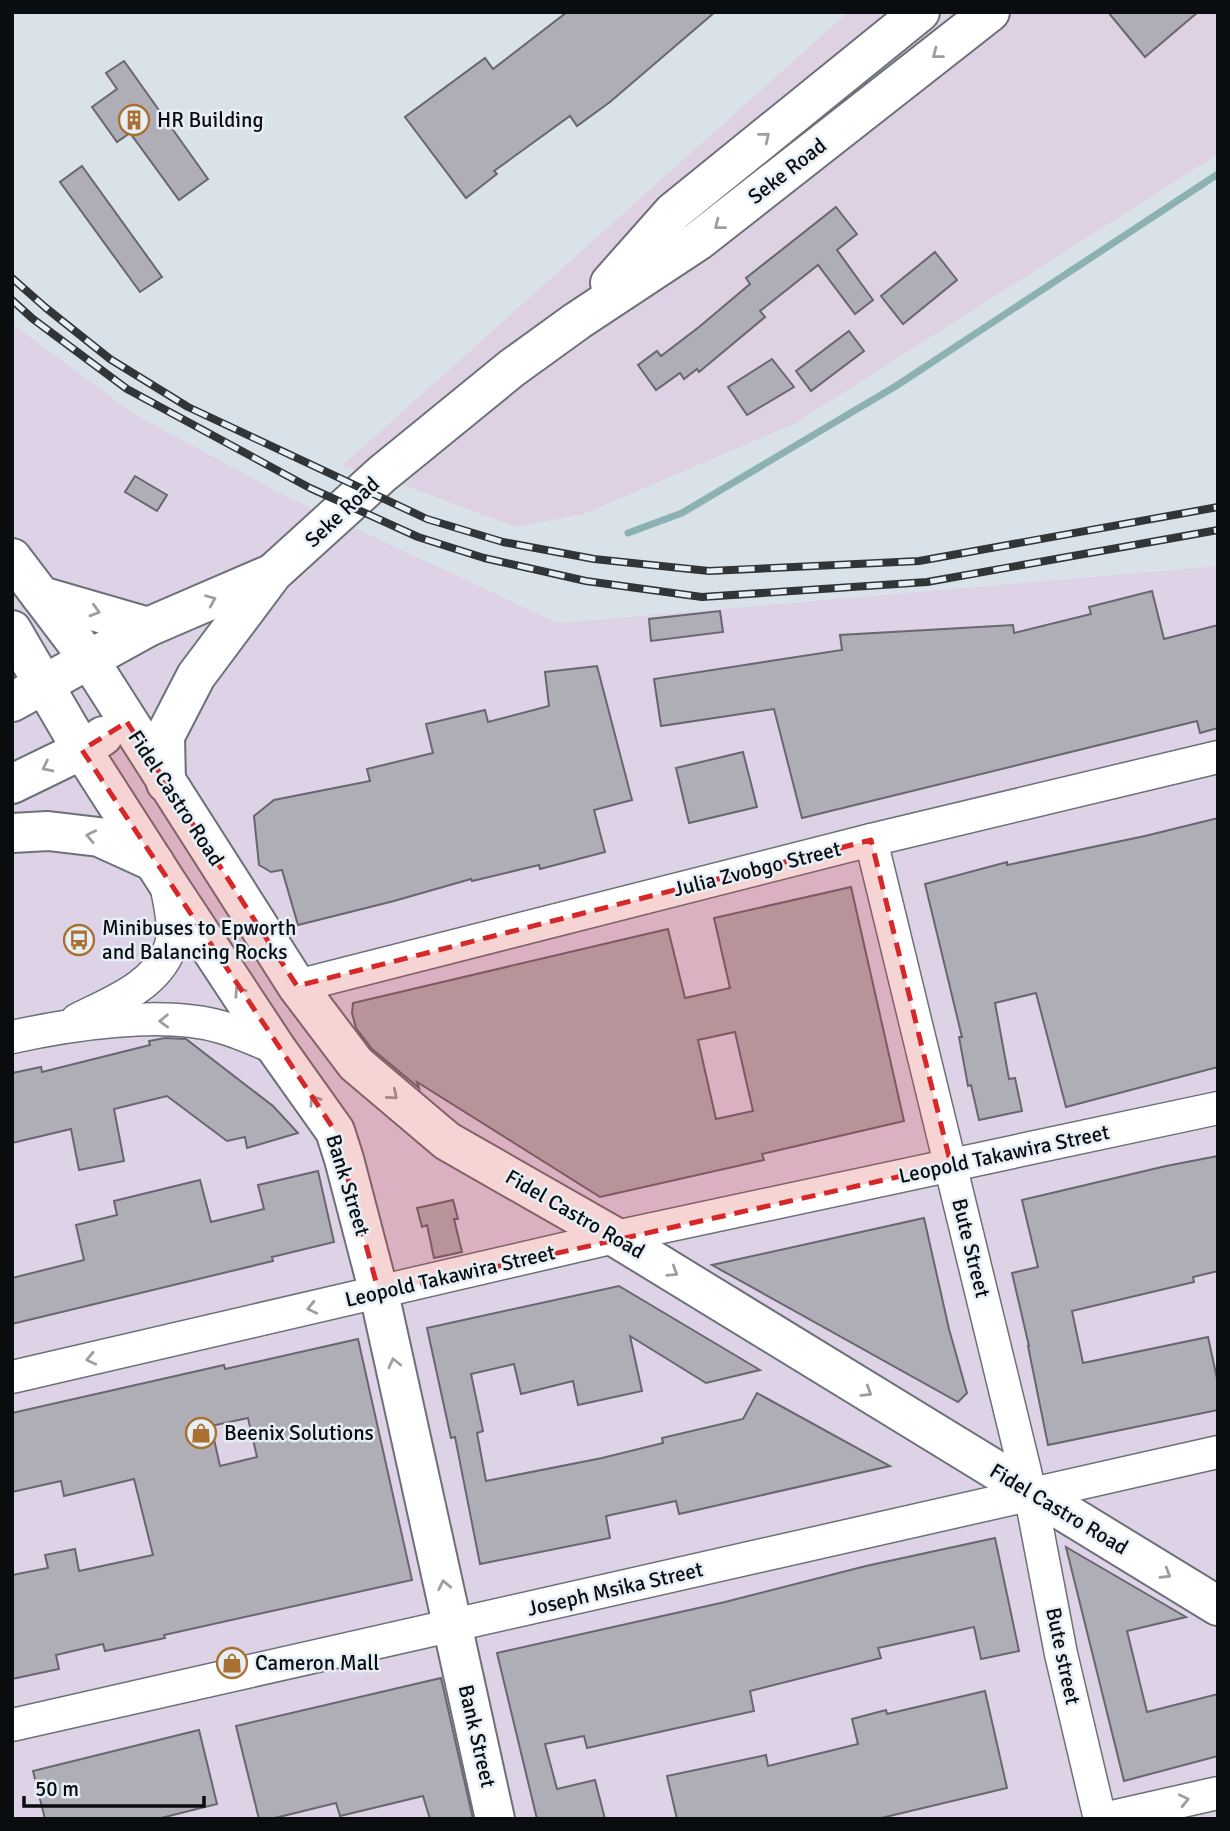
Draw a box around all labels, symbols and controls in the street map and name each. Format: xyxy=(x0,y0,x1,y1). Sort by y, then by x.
one-way arrow xyxy=(932,46,944,59)
building icon: HR Building xyxy=(117,103,151,137)
place label: HR Building xyxy=(157,107,264,133)
street label: Seke Road xyxy=(743,132,831,210)
one-way arrow xyxy=(758,133,770,146)
one-way arrow xyxy=(714,216,726,229)
street label: Seke Road xyxy=(299,471,385,553)
one-way arrow xyxy=(203,594,216,608)
one-way arrow xyxy=(89,603,101,618)
street label: Fidel Castro Road xyxy=(122,725,230,871)
one-way arrow xyxy=(42,758,54,772)
one-way arrow xyxy=(85,830,97,845)
street label: Julia Zvobgo Street xyxy=(671,836,843,902)
place label: Minibuses to Epworth and Balancing Rocks xyxy=(102,915,296,965)
bus stop icon: Minibuses to Epworth and Balancing Rocks xyxy=(62,923,96,957)
one-way arrow xyxy=(234,986,247,999)
one-way arrow xyxy=(158,1013,168,1029)
one-way arrow xyxy=(385,1086,397,1099)
one-way arrow xyxy=(310,1095,322,1108)
street label: Leopold Takawira Street xyxy=(896,1119,1112,1189)
street label: Bank Street xyxy=(320,1131,376,1239)
street label: Fidel Castro Road xyxy=(501,1164,649,1264)
street label: Bute Street xyxy=(946,1196,996,1300)
street label: Leopold Takawira Street xyxy=(342,1239,558,1313)
one-way arrow xyxy=(666,1264,679,1277)
one-way arrow xyxy=(306,1300,318,1314)
one-way arrow xyxy=(85,1351,97,1365)
one-way arrow xyxy=(388,1357,403,1369)
one-way arrow xyxy=(859,1383,872,1396)
shop icon: Beenix Solutions xyxy=(184,1416,218,1450)
place label: Beenix Solutions xyxy=(224,1420,374,1446)
street label: Fidel Castro Road xyxy=(985,1458,1133,1560)
street label: Joseph Msika Street xyxy=(525,1556,705,1622)
one-way arrow xyxy=(1158,1566,1171,1579)
one-way arrow xyxy=(437,1579,452,1591)
street label: Bute street xyxy=(1040,1605,1086,1707)
shop icon: Cameron Mall xyxy=(215,1646,249,1680)
place label: Cameron Mall xyxy=(255,1650,379,1676)
street label: Bank Street xyxy=(453,1682,501,1790)
scale bar xyxy=(24,1764,205,1808)
text: 50 m xyxy=(35,1776,79,1802)
one-way arrow xyxy=(1178,1794,1190,1808)

